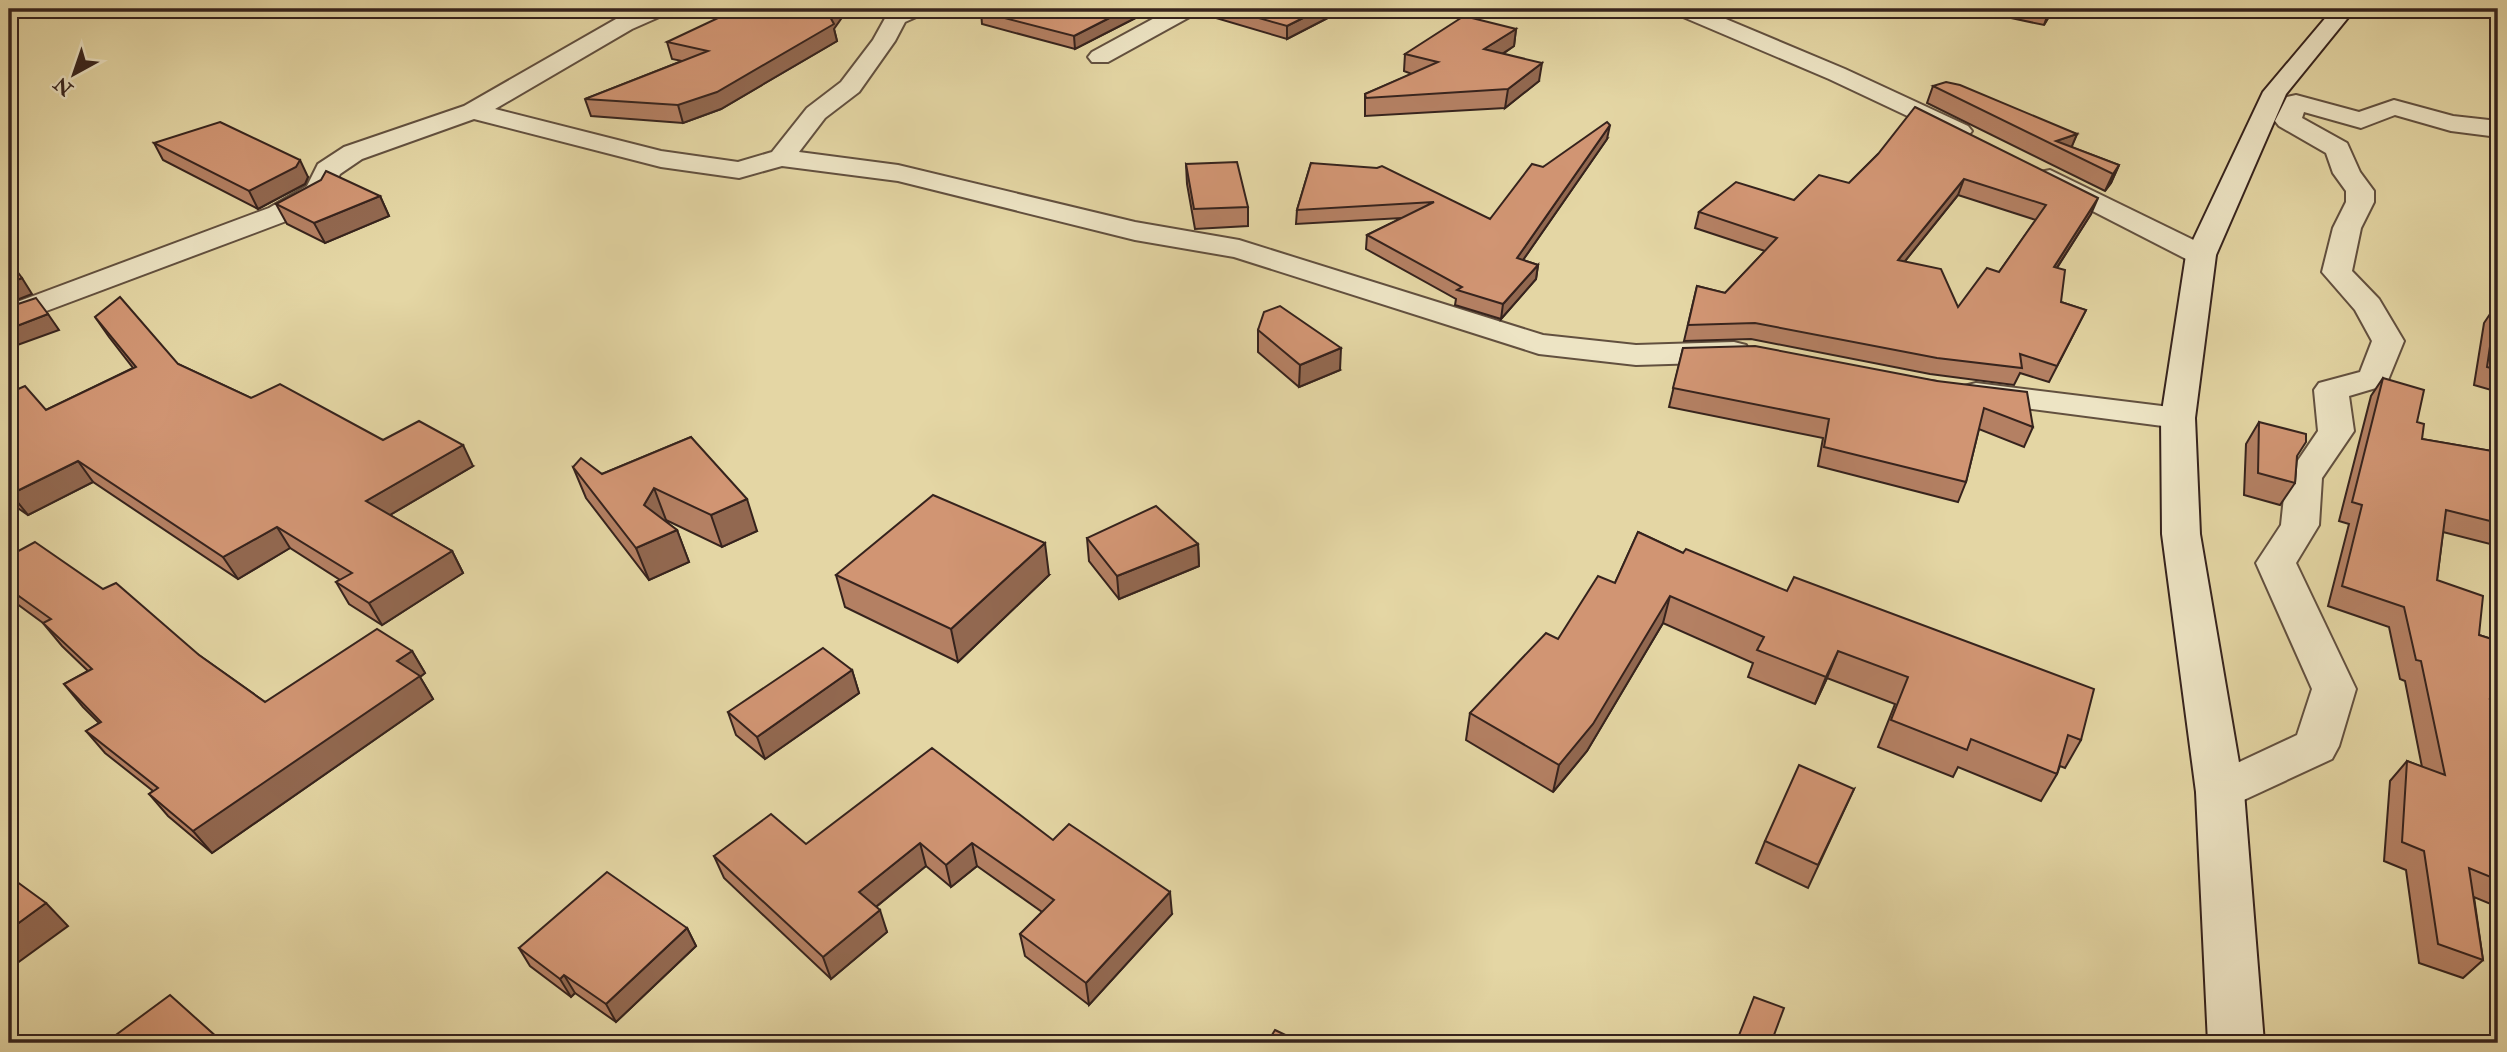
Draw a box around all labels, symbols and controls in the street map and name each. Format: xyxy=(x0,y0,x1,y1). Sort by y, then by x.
north arrow xyxy=(38,38,108,108)
text: N xyxy=(49,71,79,102)

